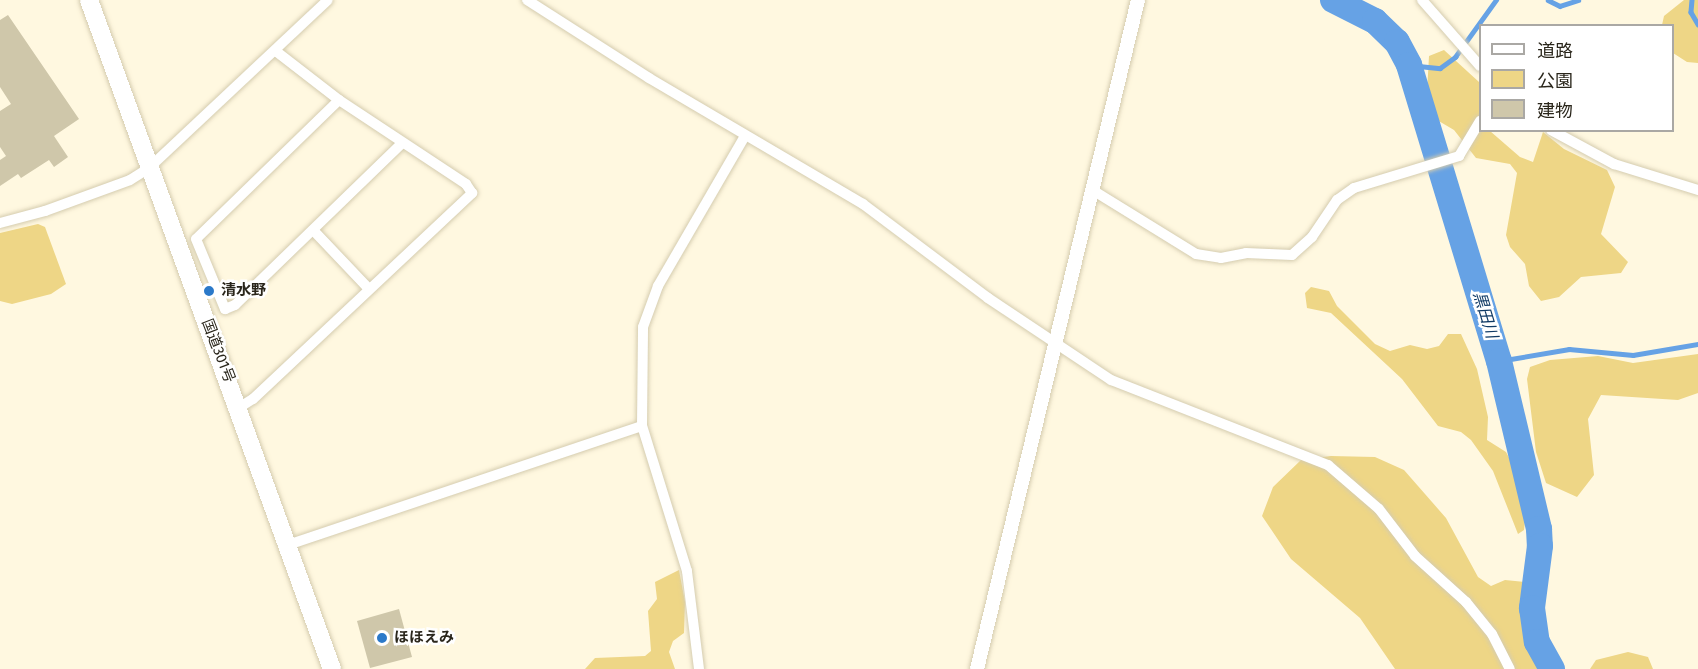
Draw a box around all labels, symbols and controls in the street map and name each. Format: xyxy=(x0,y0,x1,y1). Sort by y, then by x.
legend xyxy=(1479,24,1674,132)
text: 道路 xyxy=(1537,40,1573,62)
text: 公園 xyxy=(1537,70,1573,92)
text: 建物 xyxy=(1537,100,1573,122)
place label: 清水野 xyxy=(221,282,266,300)
marker: 清水野 xyxy=(202,284,216,298)
water label: 黒田川 xyxy=(1469,289,1501,341)
street label: 国道301号 xyxy=(198,317,238,385)
place label: ほほえみ xyxy=(394,629,454,647)
marker: ほほえみ xyxy=(375,631,389,645)

